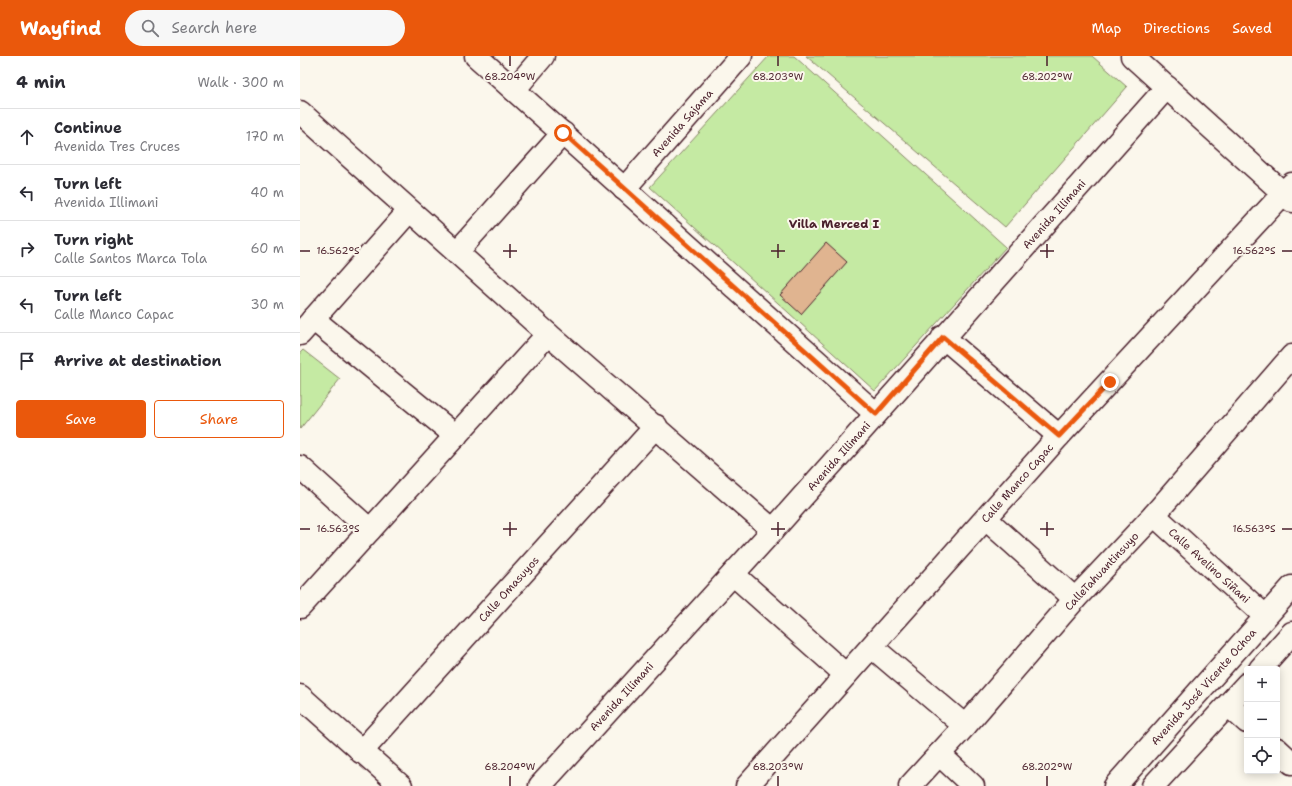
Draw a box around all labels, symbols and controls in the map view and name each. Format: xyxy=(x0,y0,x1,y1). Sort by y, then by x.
search box xyxy=(125,10,405,46)
text: Wayfind xyxy=(20,16,101,41)
icon: search xyxy=(139,17,161,39)
text: Search here xyxy=(171,18,257,38)
text: Map xyxy=(1092,19,1122,37)
text: Directions xyxy=(1144,19,1210,37)
text: Saved xyxy=(1232,19,1272,37)
text: 68.204°W xyxy=(485,70,536,83)
text: 68.203°W xyxy=(753,70,804,83)
text: 68.202°W xyxy=(1022,70,1073,83)
text: 4 min xyxy=(16,71,66,93)
text: Walk · 300 m xyxy=(197,74,284,91)
street label: Avenida Sajama xyxy=(648,86,716,160)
text: Continue xyxy=(54,118,122,138)
route start xyxy=(554,124,572,142)
icon: ahead xyxy=(16,126,38,148)
text: 170 m xyxy=(246,128,284,145)
text: Avenida Tres Cruces xyxy=(54,138,180,155)
text: Turn left xyxy=(54,174,122,194)
street label: Avenida Illimani xyxy=(1019,176,1089,252)
icon: left xyxy=(16,182,38,204)
text: 40 m xyxy=(250,184,284,201)
text: Avenida Illimani xyxy=(54,194,158,211)
district label: Villa Merced I xyxy=(789,216,880,232)
text: Turn right xyxy=(54,230,134,250)
icon: right xyxy=(16,238,38,260)
text: 60 m xyxy=(251,240,284,257)
text: 16.562°S xyxy=(316,244,360,257)
text: 16.562°S xyxy=(1232,244,1276,257)
text: Calle Santos Marca Tola xyxy=(54,250,207,267)
text: Turn left xyxy=(54,286,122,306)
icon: left xyxy=(16,294,38,316)
text: 30 m xyxy=(250,296,284,313)
text: Calle Manco Capac xyxy=(54,306,174,323)
icon: arrive xyxy=(16,350,38,372)
text: Arrive at destination xyxy=(54,351,222,371)
route end xyxy=(1101,373,1119,391)
button: Save xyxy=(16,400,146,438)
button: Share xyxy=(154,400,284,438)
street label: Avenida Illimani xyxy=(804,418,874,494)
street label: Calle Manco Capac xyxy=(978,440,1057,526)
text: 16.563°S xyxy=(316,522,360,535)
text: 16.563°S xyxy=(1232,522,1276,535)
street label: Calle Avelino Siñani xyxy=(1165,524,1253,606)
street label: CalleTahuantinsuyo xyxy=(1061,528,1142,613)
street label: Calle Omasuyos xyxy=(475,553,542,625)
street label: Avenida José Vicente Ochoa xyxy=(1147,625,1259,748)
street label: Avenida Illimani xyxy=(586,659,657,734)
map controls xyxy=(1244,666,1280,774)
button: + xyxy=(1244,666,1280,702)
button: − xyxy=(1244,702,1280,738)
button: locate xyxy=(1244,738,1280,774)
text: 68.204°W xyxy=(485,760,536,773)
text: 68.203°W xyxy=(753,760,804,773)
text: 68.202°W xyxy=(1022,760,1073,773)

